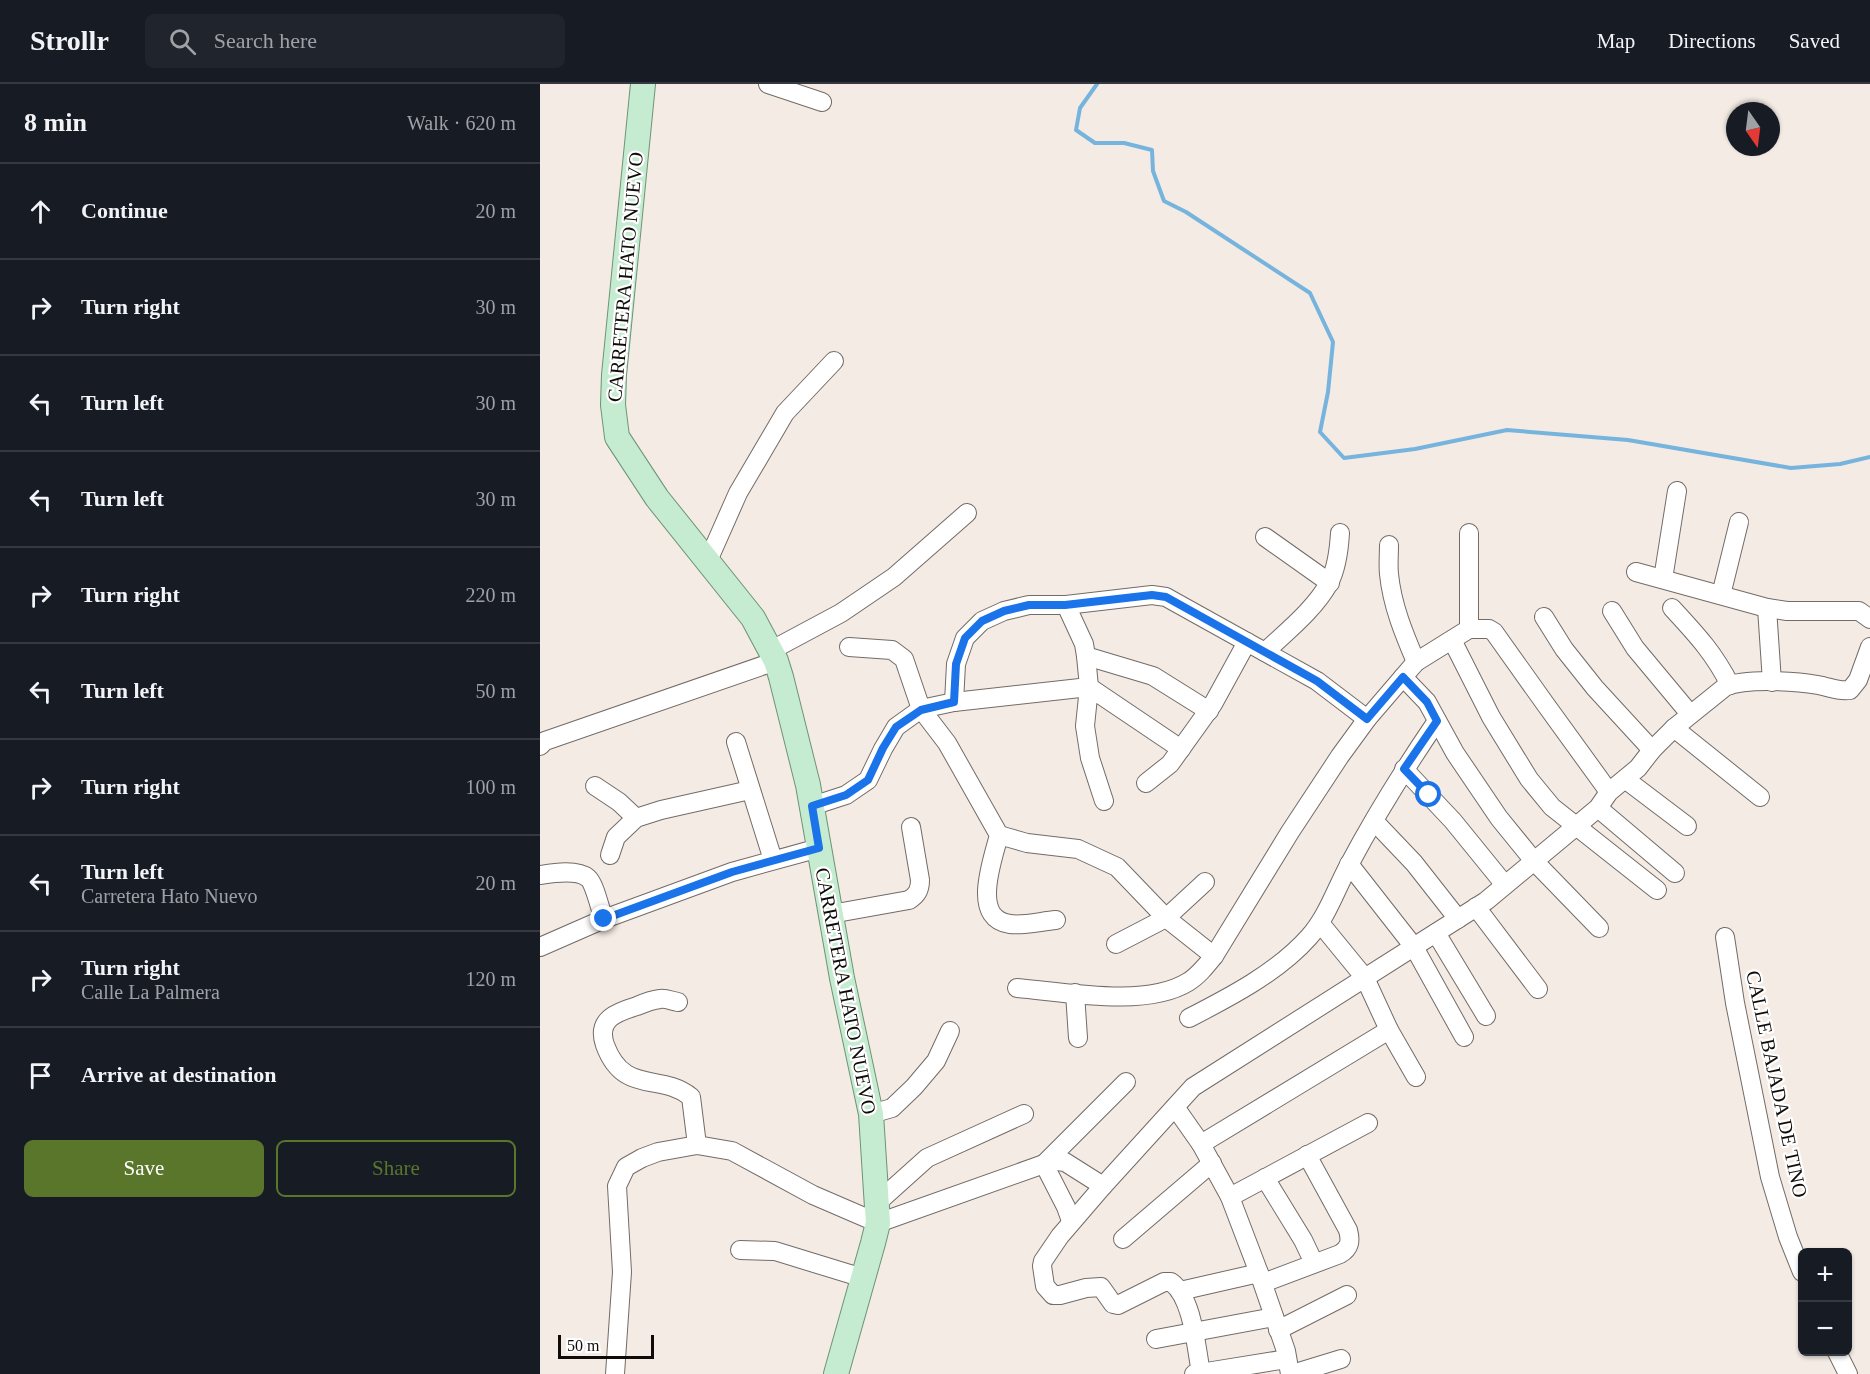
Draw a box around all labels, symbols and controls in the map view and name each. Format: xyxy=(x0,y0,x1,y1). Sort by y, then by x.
search box xyxy=(145,14,565,68)
text: Strollr xyxy=(30,25,109,56)
icon: search xyxy=(166,25,199,58)
text: Search here xyxy=(214,28,317,53)
text: Map xyxy=(1597,29,1635,53)
text: Directions xyxy=(1668,29,1756,53)
text: Saved xyxy=(1789,29,1840,53)
north arrow xyxy=(1726,102,1780,156)
text: 8 min xyxy=(24,108,87,137)
text: Walk · 620 m xyxy=(407,112,516,134)
street label: CARRETERA HATO NUEVO xyxy=(603,151,647,403)
icon: ahead xyxy=(24,195,57,228)
text: Continue xyxy=(81,198,168,223)
text: 20 m xyxy=(475,200,516,222)
icon: right xyxy=(24,291,57,324)
text: Turn right xyxy=(81,294,180,319)
text: 30 m xyxy=(475,296,516,318)
icon: left xyxy=(24,387,57,420)
text: Turn left xyxy=(81,390,164,415)
text: 30 m xyxy=(475,392,516,414)
icon: left xyxy=(24,483,57,516)
text: Turn left xyxy=(81,486,164,511)
text: 30 m xyxy=(475,488,516,510)
icon: right xyxy=(24,579,57,612)
text: Turn right xyxy=(81,582,180,607)
text: 220 m xyxy=(465,584,516,606)
icon: left xyxy=(24,675,57,708)
text: Turn left xyxy=(81,678,164,703)
text: 50 m xyxy=(475,680,516,702)
icon: right xyxy=(24,771,57,804)
text: Turn right xyxy=(81,774,180,799)
text: 100 m xyxy=(465,776,516,798)
route start xyxy=(1415,781,1441,807)
text: Turn left xyxy=(81,859,164,884)
street label: CARRETERA HATO NUEVO xyxy=(811,866,881,1116)
icon: left xyxy=(24,867,57,900)
text: 20 m xyxy=(475,872,516,894)
text: Carretera Hato Nuevo xyxy=(81,885,258,907)
route end xyxy=(590,905,616,931)
text: Turn right xyxy=(81,955,180,980)
icon: right xyxy=(24,963,57,996)
text: 120 m xyxy=(465,968,516,990)
street label: CALLE BAJADA DE TINO xyxy=(1742,969,1812,1199)
text: Calle La Palmera xyxy=(81,981,220,1003)
icon: arrive xyxy=(24,1059,57,1092)
text: Arrive at destination xyxy=(81,1062,277,1087)
button: Save xyxy=(24,1140,264,1197)
button: Share xyxy=(276,1140,516,1197)
map controls xyxy=(1798,1248,1852,1356)
button: + xyxy=(1798,1248,1852,1302)
button: − xyxy=(1798,1302,1852,1356)
scale bar xyxy=(558,1332,654,1360)
text: 50 m xyxy=(567,1337,599,1354)

